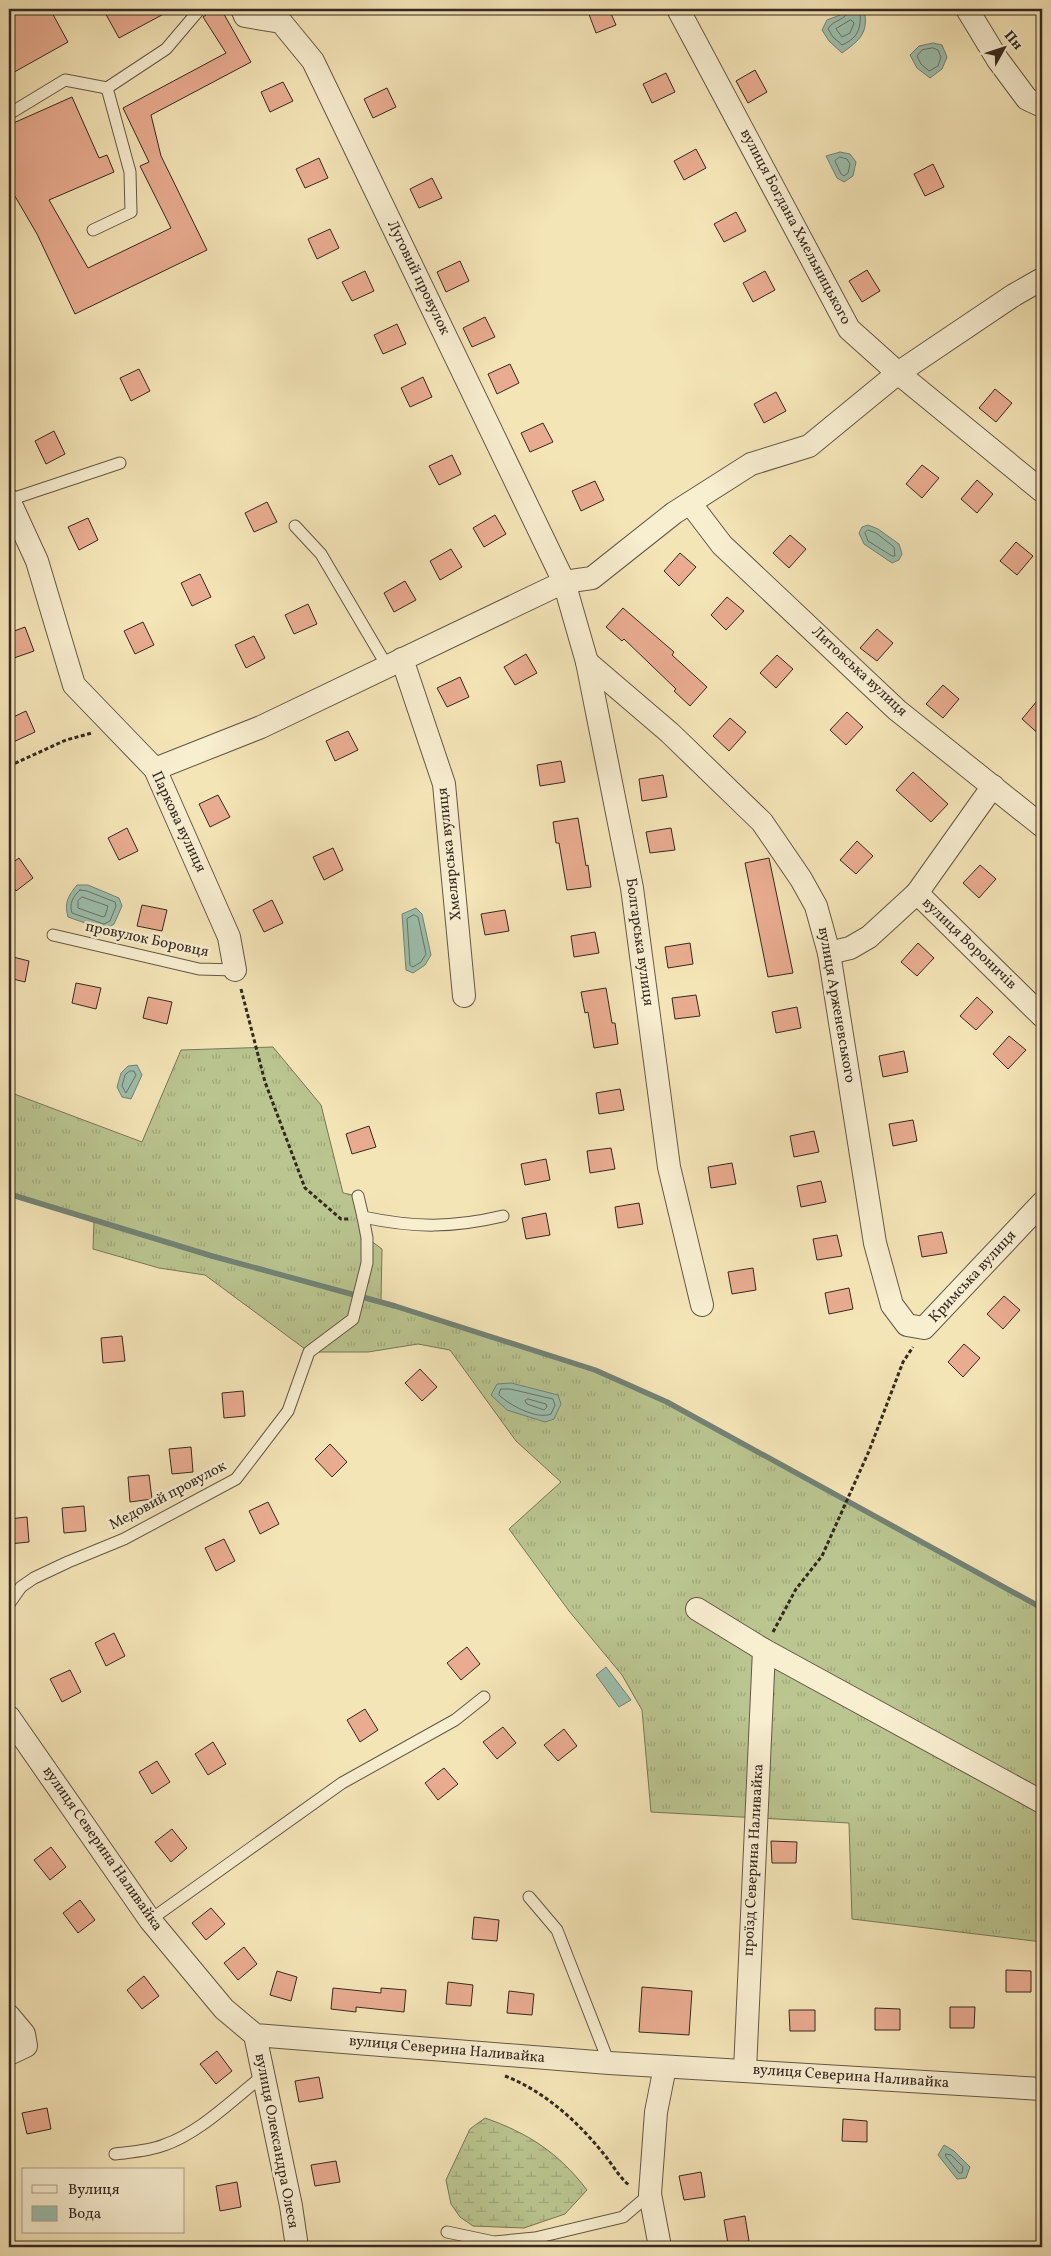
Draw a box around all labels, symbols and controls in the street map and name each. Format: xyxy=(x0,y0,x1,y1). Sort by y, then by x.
north arrow xyxy=(978,22,1028,72)
text: Пн xyxy=(999,27,1026,54)
street label: вулиця Богдана Хмельницького xyxy=(734,125,856,329)
street label: Луговий провулок xyxy=(381,217,455,339)
street label: Литовська вулиця xyxy=(807,622,912,722)
street label: Паркова вулиця xyxy=(145,768,211,876)
street label: Хмелярська вулиця xyxy=(433,786,467,922)
street label: Болгарська вулиця xyxy=(620,877,658,1008)
street label: вулиця Вороничів xyxy=(917,893,1021,995)
street label: провулок Боровця xyxy=(83,917,211,963)
street label: вулиця Арженевського xyxy=(812,925,860,1085)
street label: Кримська вулиця xyxy=(924,1226,1022,1328)
street label: Медовий провулок xyxy=(106,1456,230,1536)
street label: вулиця Северина Наливайка xyxy=(37,1762,167,1936)
street label: проїзд Северина Наливайка xyxy=(738,1763,770,1957)
street label: вулиця Северина Наливайка xyxy=(348,2031,546,2069)
street label: вулиця Олександра Олеся xyxy=(249,2052,303,2230)
street label: вулиця Северина Наливайка xyxy=(752,2060,950,2094)
legend xyxy=(22,2168,185,2234)
text: Вулиця xyxy=(68,2180,120,2201)
text: Вода xyxy=(68,2204,101,2225)

